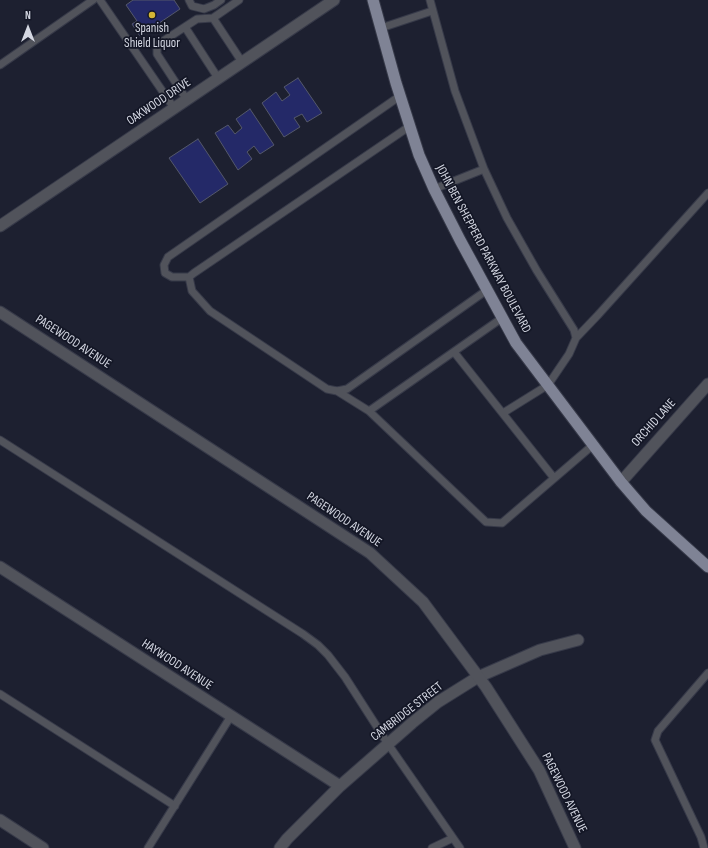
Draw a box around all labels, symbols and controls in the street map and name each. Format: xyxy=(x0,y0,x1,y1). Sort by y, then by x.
north arrow xyxy=(8,8,48,48)
text: N xyxy=(25,9,31,22)
marker: Spanish Shield Liquor xyxy=(147,10,157,20)
place label: Spanish Shield Liquor xyxy=(124,21,180,52)
street label: OAKWOOD DRIVE xyxy=(124,75,194,129)
street label: JOHN BEN SHEPPERD PARKWAY BOULEVARD xyxy=(432,162,534,336)
street label: PAGEWOOD AVENUE xyxy=(32,312,114,372)
street label: ORCHID LANE xyxy=(629,396,679,450)
street label: PAGEWOOD AVENUE xyxy=(304,489,384,551)
street label: HAYWOOD AVENUE xyxy=(139,636,215,694)
street label: CAMBRIDGE STREET xyxy=(368,679,446,745)
street label: PAGEWOOD AVENUE xyxy=(538,750,590,836)

